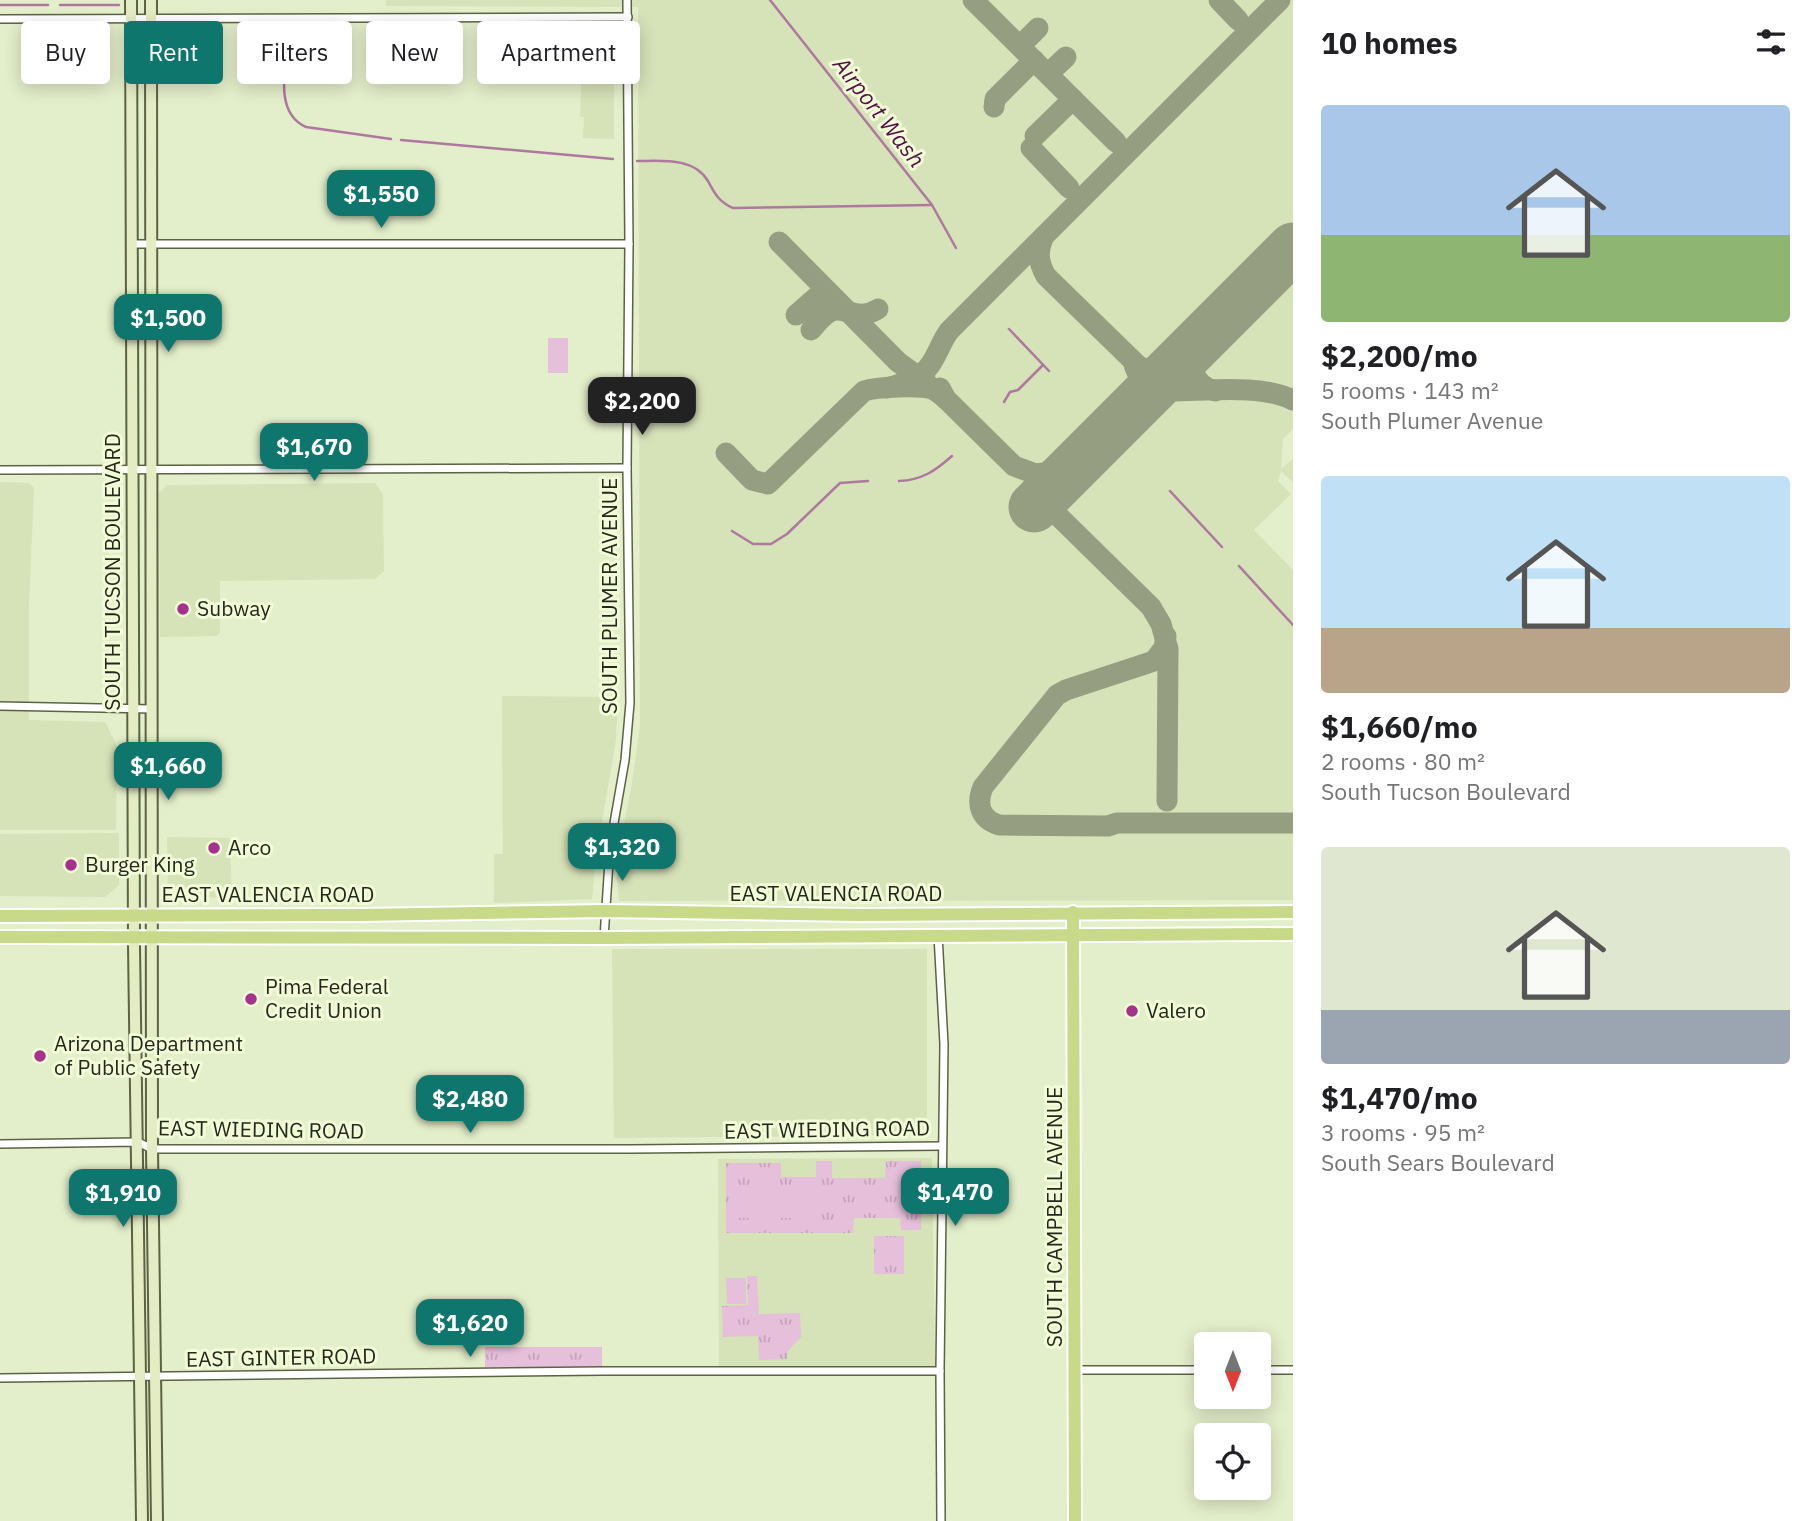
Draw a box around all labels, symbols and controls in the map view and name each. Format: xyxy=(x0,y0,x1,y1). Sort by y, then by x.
chip: Buy xyxy=(21,21,110,84)
chip: Rent xyxy=(124,21,223,84)
chip: Filters xyxy=(237,21,352,84)
chip: New xyxy=(366,21,463,84)
chip: Apartment xyxy=(477,21,640,84)
text: 10 homes xyxy=(1321,23,1458,62)
icon: filters xyxy=(1752,23,1790,61)
water label: Airport Wash xyxy=(827,49,932,173)
icon: home xyxy=(1493,150,1619,276)
pin: $1,550 xyxy=(324,170,438,230)
text: $1,550 xyxy=(343,178,419,208)
pin: $1,500 xyxy=(111,294,225,354)
text: $1,500 xyxy=(130,302,206,332)
text: $2,200/mo xyxy=(1321,336,1478,375)
text: 5 rooms · 143 m² xyxy=(1321,375,1499,405)
pin: $2,200 xyxy=(585,378,699,437)
text: $2,200 xyxy=(604,385,680,415)
text: South Plumer Avenue xyxy=(1321,405,1544,435)
pin: $1,670 xyxy=(257,424,371,483)
text: $1,670 xyxy=(276,431,352,461)
street label: SOUTH TUCSON BOULEVARD xyxy=(98,433,126,711)
street label: SOUTH PLUMER AVENUE xyxy=(595,478,623,714)
icon: home xyxy=(1493,521,1619,647)
place label: Subway xyxy=(197,594,271,622)
marker: Subway xyxy=(175,601,191,617)
text: $1,660/mo xyxy=(1321,707,1478,746)
pin: $1,660 xyxy=(111,742,225,802)
text: 2 rooms · 80 m² xyxy=(1321,746,1485,776)
text: $1,660 xyxy=(130,750,206,780)
text: South Tucson Boulevard xyxy=(1321,776,1571,806)
pin: $1,320 xyxy=(565,824,679,883)
text: $1,320 xyxy=(584,831,660,861)
place label: Arco xyxy=(228,833,271,861)
marker: Arco xyxy=(206,840,222,856)
place label: Burger King xyxy=(85,850,195,878)
marker: Burger King xyxy=(63,857,79,873)
street label: EAST VALENCIA ROAD xyxy=(730,879,942,907)
street label: EAST VALENCIA ROAD xyxy=(162,880,374,908)
icon: home xyxy=(1493,892,1619,1018)
place label: Pima Federal Credit Union xyxy=(265,972,389,1024)
marker: Pima Federal Credit Union xyxy=(243,991,259,1007)
place label: Valero xyxy=(1146,996,1206,1024)
marker: Valero xyxy=(1124,1003,1140,1019)
place label: Arizona Department of Public Safety xyxy=(54,1029,243,1081)
marker: Arizona Department of Public Safety xyxy=(32,1048,48,1064)
pin: $2,480 xyxy=(413,1076,527,1135)
text: $1,470/mo xyxy=(1321,1078,1478,1117)
text: $2,480 xyxy=(432,1083,508,1113)
street label: SOUTH CAMPBELL AVENUE xyxy=(1040,1087,1068,1347)
street label: EAST WIEDING ROAD xyxy=(158,1113,364,1145)
street label: EAST WIEDING ROAD xyxy=(724,1113,930,1145)
text: 3 rooms · 95 m² xyxy=(1321,1117,1485,1147)
text: South Sears Boulevard xyxy=(1321,1147,1555,1177)
pin: $1,470 xyxy=(898,1168,1012,1228)
pin: $1,910 xyxy=(66,1170,180,1229)
text: $1,470 xyxy=(917,1176,993,1206)
text: $1,910 xyxy=(85,1177,161,1207)
pin: $1,620 xyxy=(413,1300,527,1359)
text: $1,620 xyxy=(432,1307,508,1337)
north arrow xyxy=(1194,1332,1270,1409)
map controls xyxy=(1194,1332,1271,1500)
street label: EAST GINTER ROAD xyxy=(186,1341,376,1373)
button: locate xyxy=(1194,1423,1271,1500)

